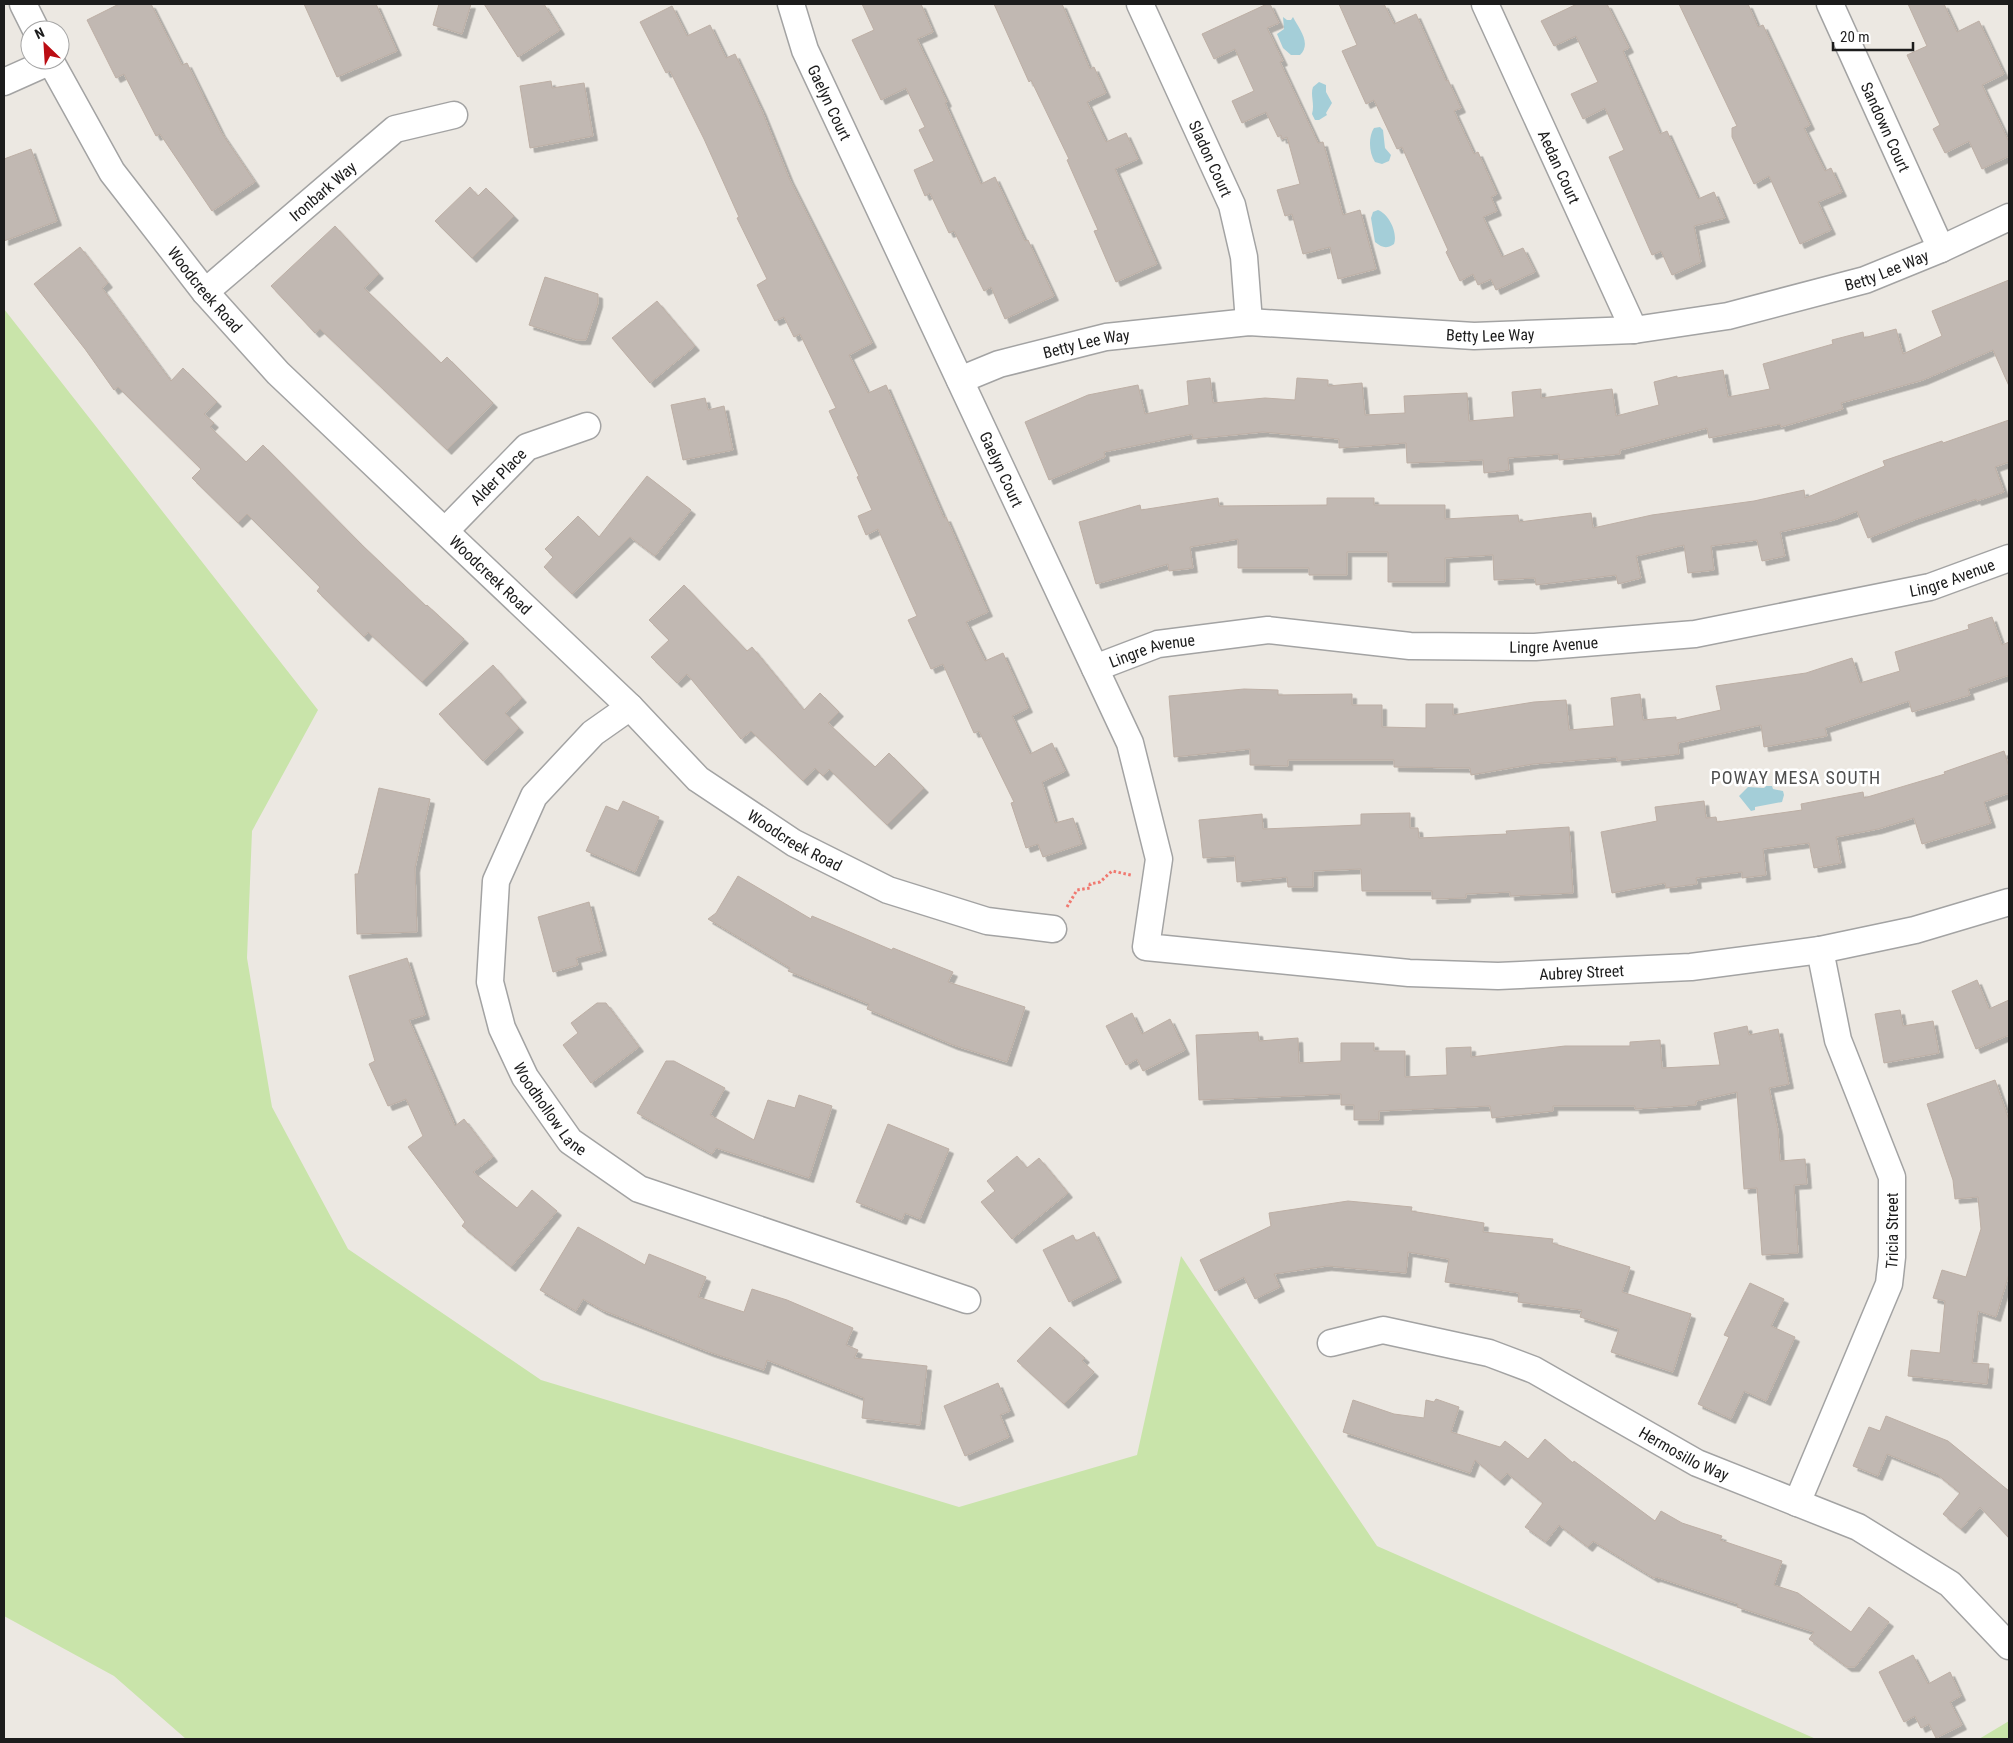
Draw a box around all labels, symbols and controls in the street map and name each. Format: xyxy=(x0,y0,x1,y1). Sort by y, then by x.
north arrow xyxy=(20,20,70,70)
scale bar xyxy=(1833,20,1913,52)
text: N xyxy=(32,24,47,42)
text: 20 m xyxy=(1840,28,1870,46)
street label: Gaelyn Court xyxy=(804,62,856,143)
street label: Sandown Court xyxy=(1857,79,1914,175)
street label: Sladon Court xyxy=(1185,117,1237,200)
street label: Aedan Court xyxy=(1534,127,1584,207)
street label: Ironbark Way xyxy=(285,157,360,225)
street label: Woodcreek Road xyxy=(164,243,246,336)
street label: Betty Lee Way xyxy=(1842,246,1932,294)
street label: Betty Lee Way xyxy=(1445,324,1535,346)
street label: Betty Lee Way xyxy=(1041,325,1131,362)
street label: Gaelyn Court xyxy=(976,428,1028,510)
street label: Alder Place xyxy=(466,444,530,509)
street label: Woodcreek Road xyxy=(446,531,536,618)
street label: Lingre Avenue xyxy=(1908,555,1997,600)
street label: Lingre Avenue xyxy=(1106,630,1196,671)
street label: Lingre Avenue xyxy=(1509,632,1599,657)
district label: POWAY MESA SOUTH xyxy=(1711,767,1881,788)
street label: Woodcreek Road xyxy=(744,805,845,875)
street label: Aubrey Street xyxy=(1539,961,1625,984)
street label: Woodhollow Lane xyxy=(510,1059,590,1159)
street label: Tricia Street xyxy=(1881,1192,1902,1270)
street label: Hermosillo Way xyxy=(1636,1422,1732,1484)

